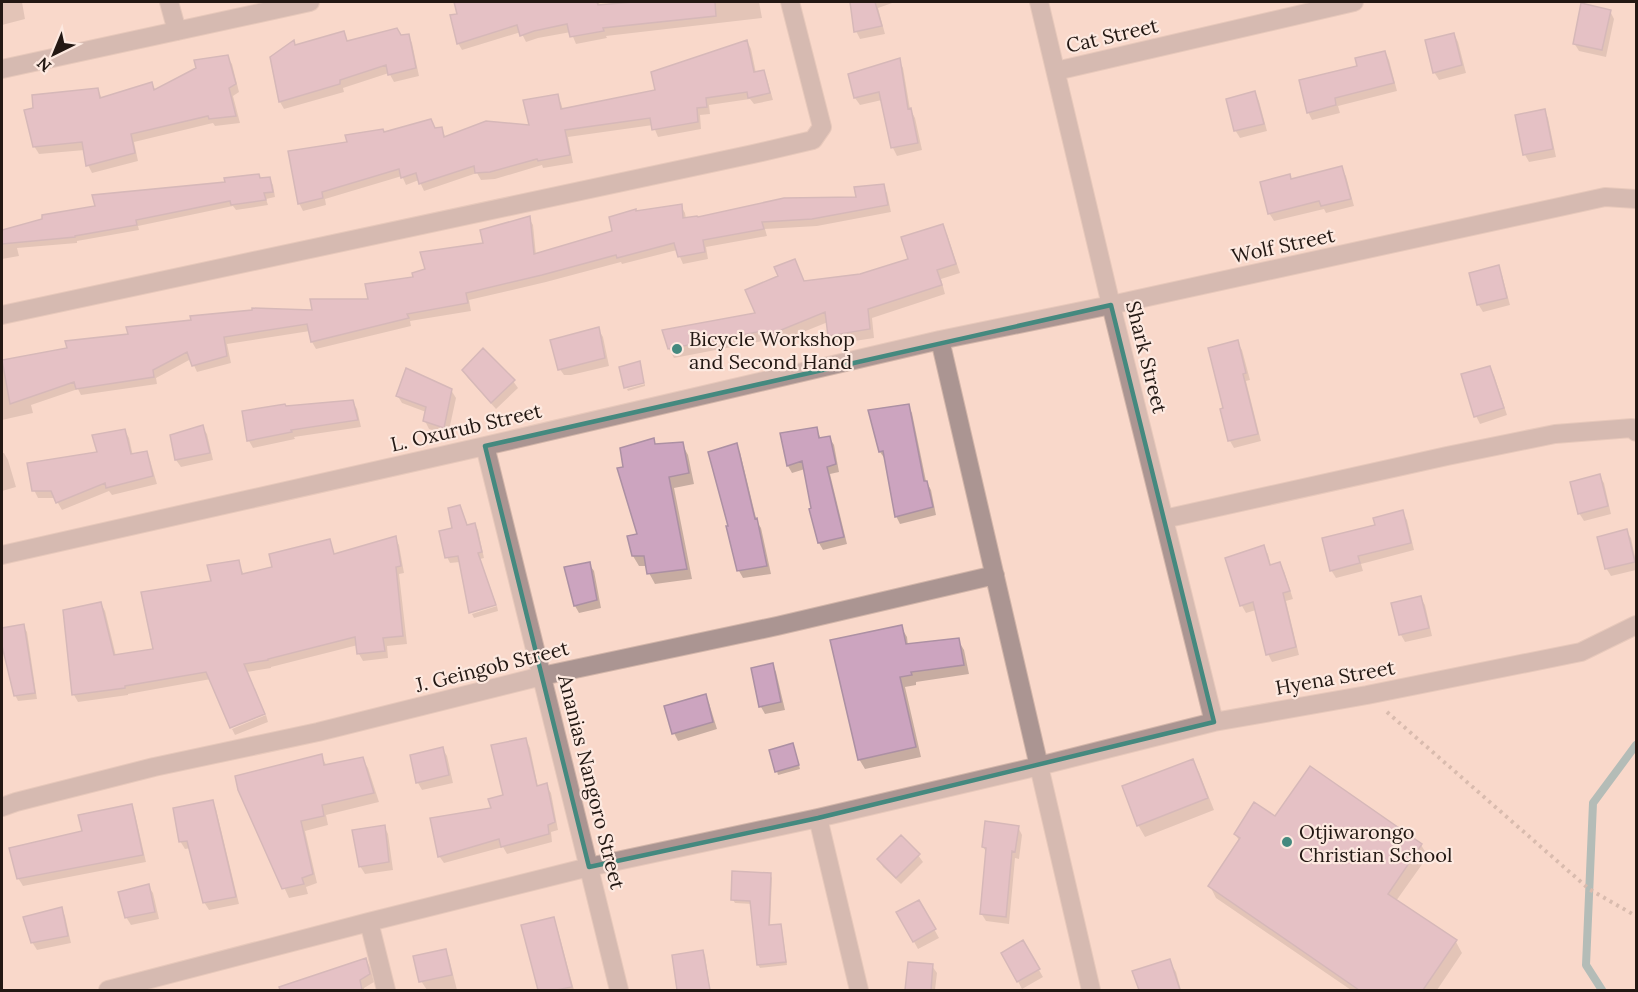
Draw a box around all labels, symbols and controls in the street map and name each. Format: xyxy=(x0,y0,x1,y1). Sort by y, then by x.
street label: Cat Street xyxy=(1063,12,1161,58)
north arrow xyxy=(24,24,84,84)
text: N xyxy=(32,53,55,77)
street label: Wolf Street xyxy=(1229,222,1337,268)
street label: Shark Street xyxy=(1121,298,1173,416)
place label: Bicycle Workshop and Second Hand xyxy=(689,326,855,374)
marker: Bicycle Workshop and Second Hand xyxy=(670,342,684,356)
street label: L. Oxurub Street xyxy=(388,397,544,457)
street label: J. Geingob Street xyxy=(412,635,572,697)
street label: Hyena Street xyxy=(1273,654,1397,700)
street label: Ananias Nangoro Street xyxy=(553,671,631,892)
place label: Otjiwarongo Christian School xyxy=(1299,819,1452,867)
marker: Otjiwarongo Christian School xyxy=(1280,835,1294,849)

